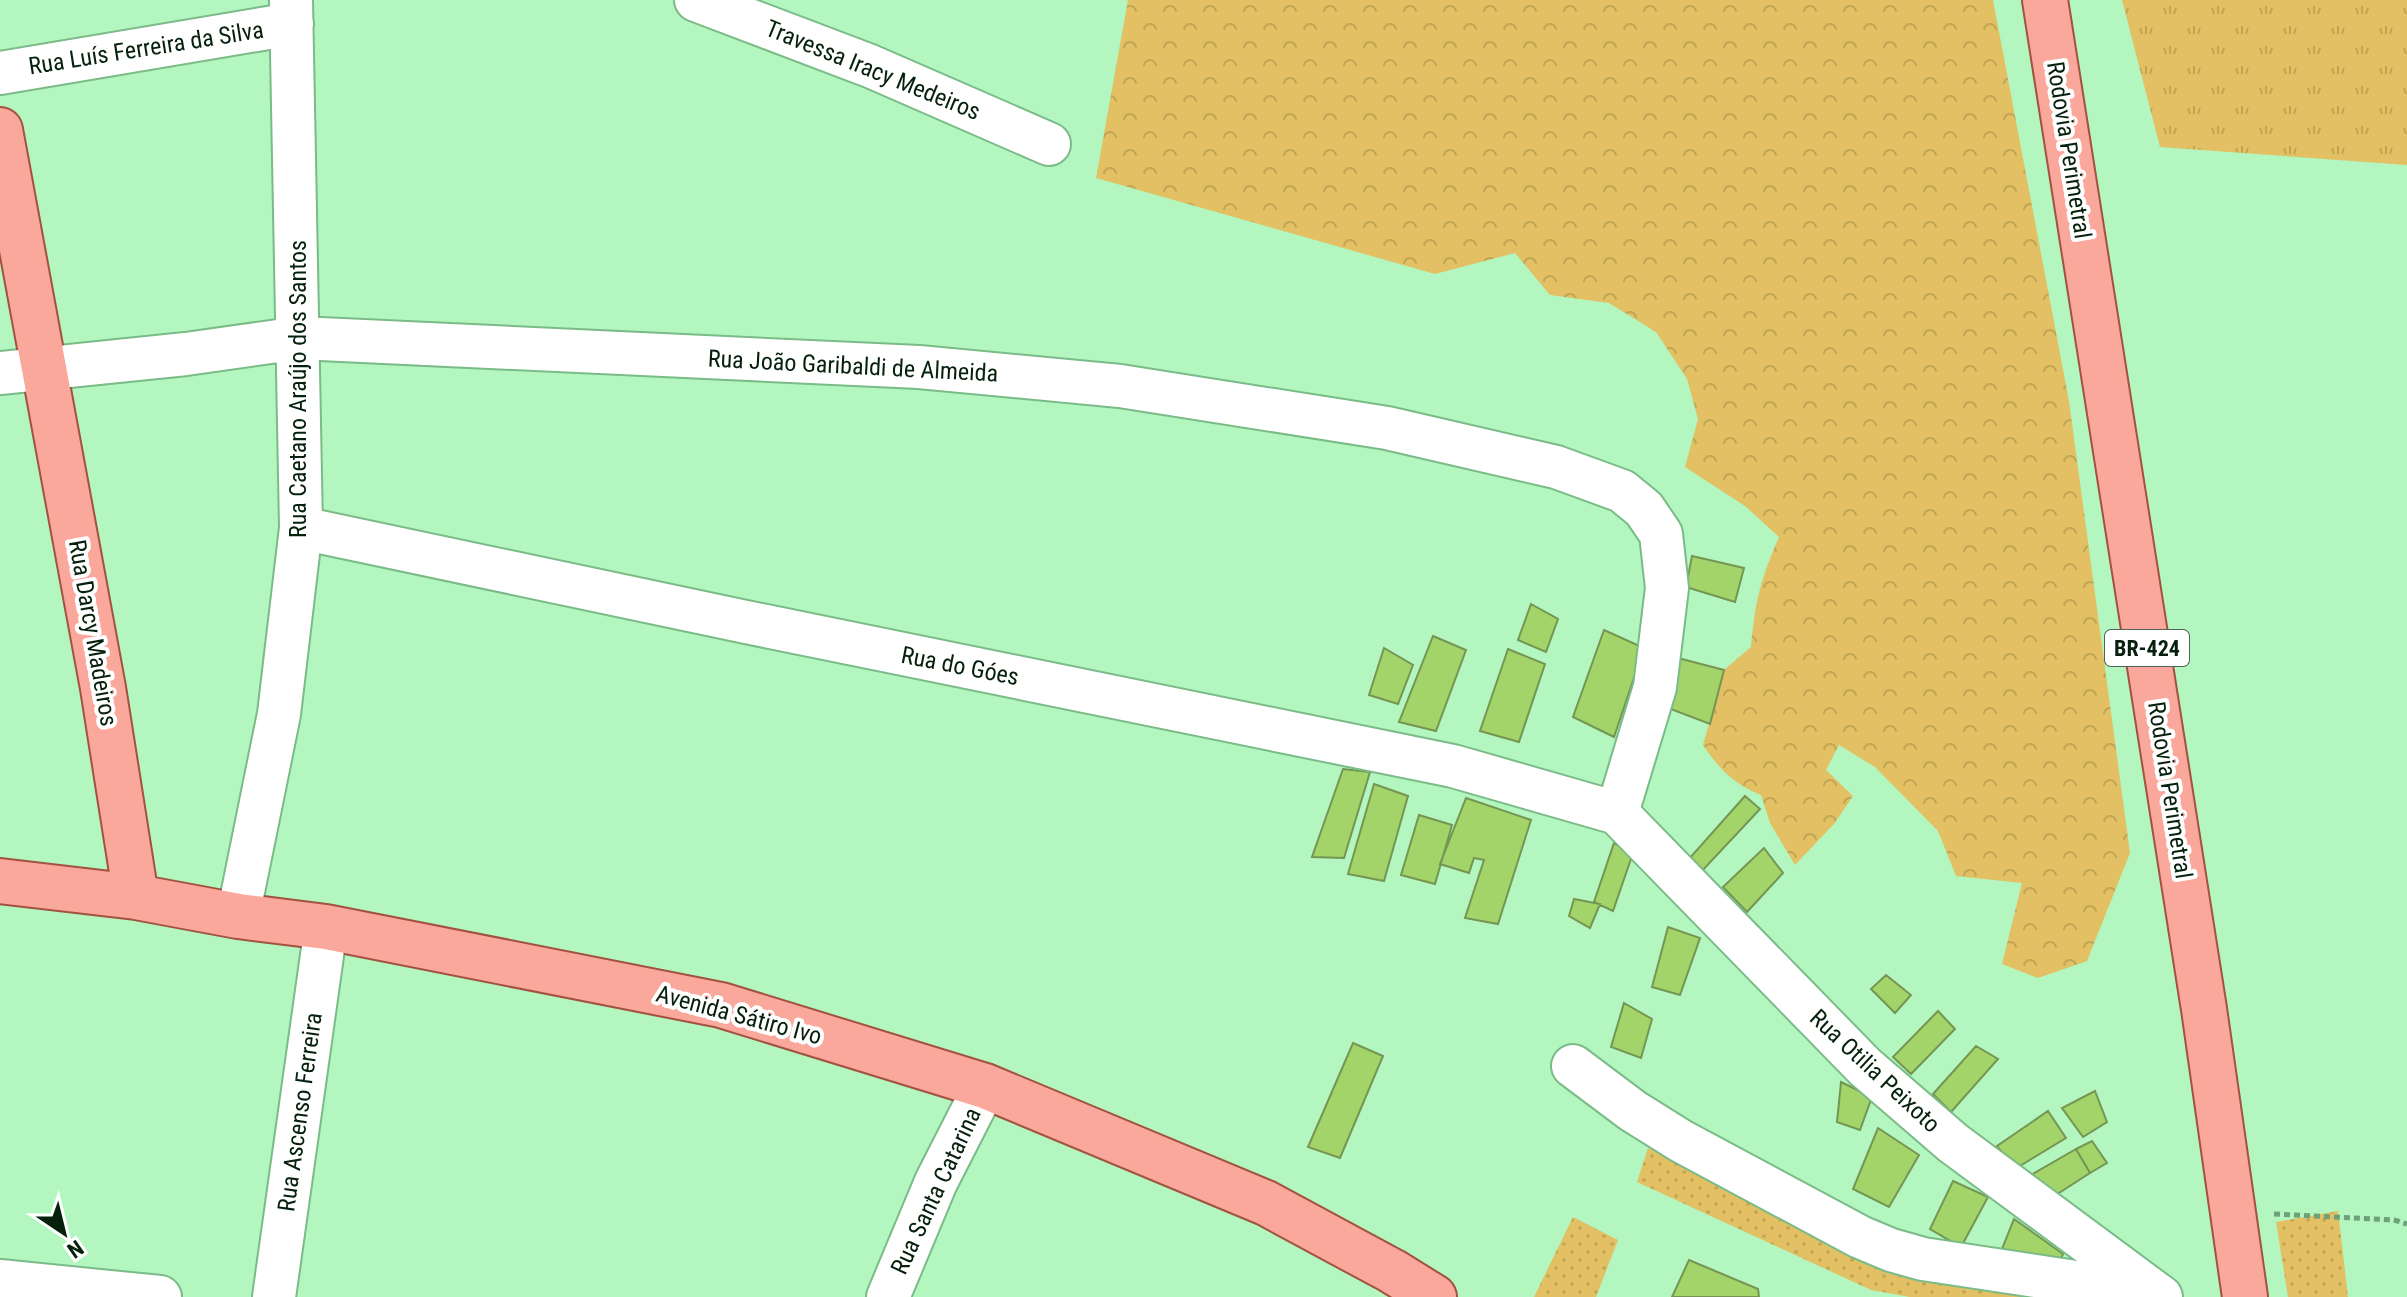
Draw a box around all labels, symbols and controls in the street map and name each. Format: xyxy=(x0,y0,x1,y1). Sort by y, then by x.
street label: Travessa Iracy Medeiros xyxy=(762,14,984,126)
street label: Rua Luís Ferreira da Silva xyxy=(27,16,265,80)
street label: Rodovia Perimetral xyxy=(2041,59,2097,241)
street label: Rua Caetano Araújo dos Santos xyxy=(284,240,312,538)
street label: Rua João Garibaldi de Almeida xyxy=(707,344,999,388)
street label: Rua Darcy Madeiros xyxy=(63,538,123,728)
road number: BR-424 xyxy=(2105,630,2189,666)
street label: Rua do Góes xyxy=(899,641,1021,691)
street label: Rodovia Perimetral xyxy=(2142,699,2198,881)
street label: Avenida Sátiro Ivo xyxy=(653,979,825,1051)
street label: Rua Otilia Peixoto xyxy=(1804,1004,1946,1138)
street label: Rua Ascenso Ferreira xyxy=(272,1011,328,1213)
street label: Rua Santa Catarina xyxy=(885,1103,987,1279)
north arrow xyxy=(24,1193,104,1273)
text: N xyxy=(62,1235,88,1263)

